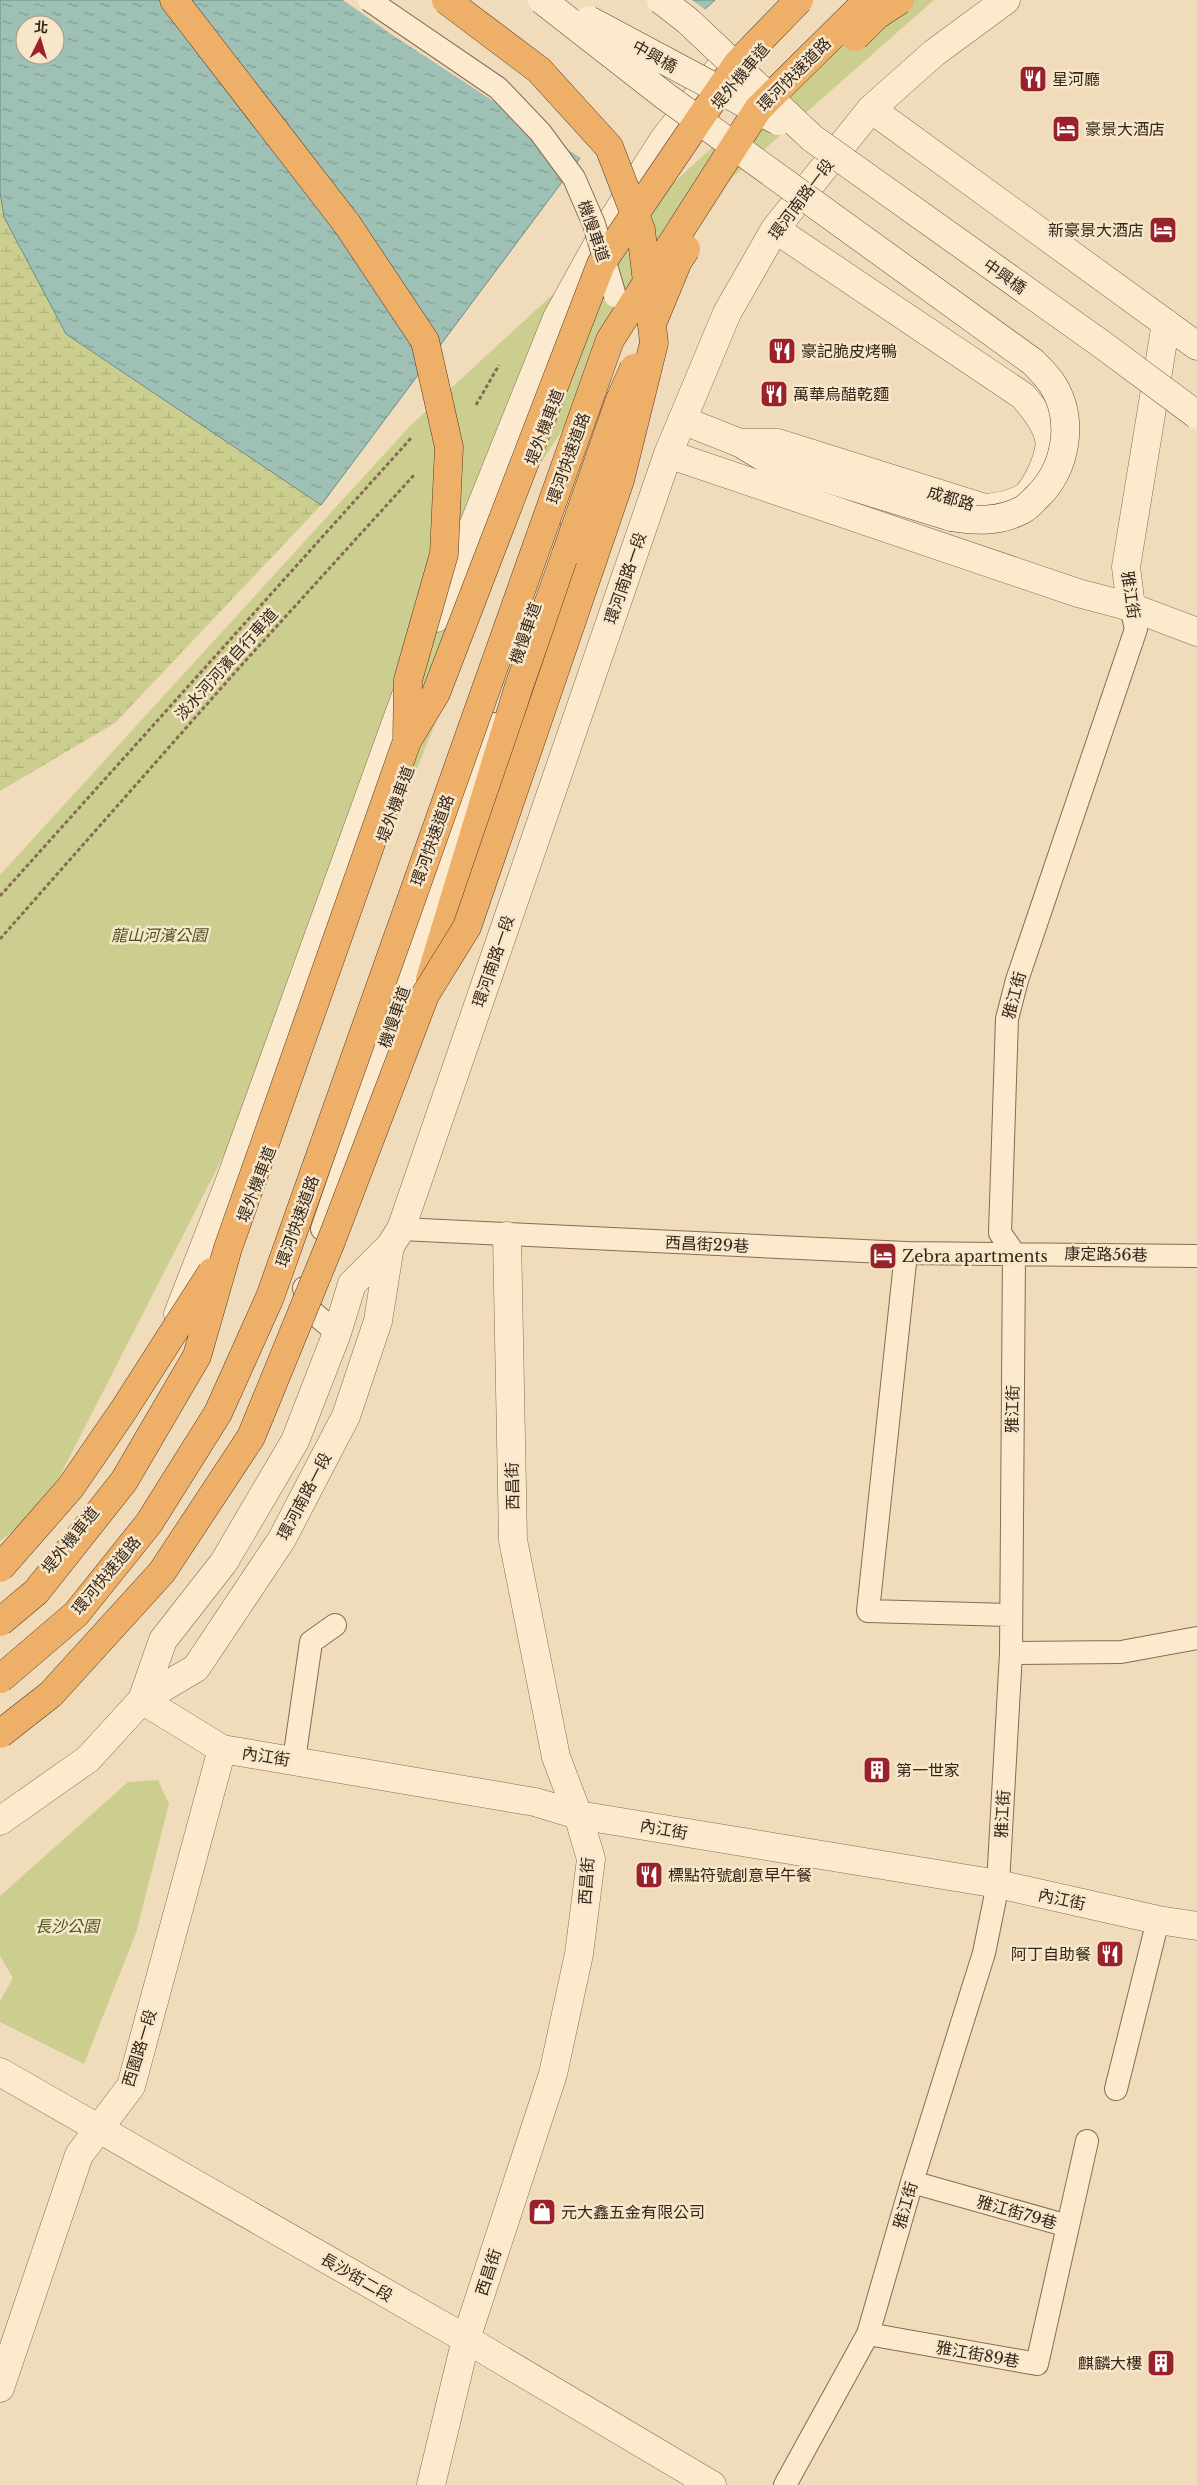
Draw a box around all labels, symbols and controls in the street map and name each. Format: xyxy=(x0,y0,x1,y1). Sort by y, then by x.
north arrow xyxy=(15,15,65,65)
text: 北 xyxy=(33,17,49,37)
street label: 環河快速道路 xyxy=(753,33,835,115)
street label: 中興橋 xyxy=(629,36,681,76)
street label: 堤外機車道 xyxy=(707,39,773,113)
restaurant icon: 星河廳 xyxy=(1018,64,1048,94)
place label: 星河廳 xyxy=(1052,69,1100,89)
hotel icon: 豪景大酒店 xyxy=(1051,114,1081,144)
place label: 豪景大酒店 xyxy=(1085,119,1165,139)
street label: 環河南路一段 xyxy=(764,155,838,243)
street label: 機慢車道 xyxy=(574,197,614,265)
hotel icon: 新豪景大酒店 xyxy=(1148,215,1178,245)
place label: 新豪景大酒店 xyxy=(1048,220,1144,240)
street label: 中興橋 xyxy=(980,254,1030,298)
restaurant icon: 豪記脆皮烤鴨 xyxy=(767,336,797,366)
place label: 豪記脆皮烤鴨 xyxy=(801,341,897,361)
restaurant icon: 萬華烏醋乾麵 xyxy=(759,379,789,409)
place label: 萬華烏醋乾麵 xyxy=(793,384,889,404)
street label: 堤外機車道 xyxy=(520,386,568,468)
street label: 環河快速道路 xyxy=(542,409,594,507)
street label: 成都路 xyxy=(925,481,977,515)
street label: 環河南路一段 xyxy=(600,529,650,627)
street label: 雅江街 xyxy=(1118,570,1144,620)
street label: 機慢車道 xyxy=(505,599,545,667)
street label: 淡水河河濱自行車道 xyxy=(170,604,282,724)
street label: 堤外機車道 xyxy=(372,763,418,845)
street label: 環河快速道路 xyxy=(406,791,458,889)
street label: 環河南路一段 xyxy=(468,912,518,1010)
park label: 龍山河濱公園 xyxy=(111,925,209,945)
street label: 雅江街 xyxy=(998,969,1030,1021)
street label: 機慢車道 xyxy=(374,983,414,1051)
street label: 堤外機車道 xyxy=(232,1143,280,1225)
street label: 環河快速道路 xyxy=(271,1172,323,1270)
street label: 西昌街29巷 xyxy=(664,1232,750,1256)
hotel icon: Zebra apartments xyxy=(868,1241,898,1271)
street label: 康定路56巷 xyxy=(1064,1243,1148,1265)
place label: Zebra apartments xyxy=(902,1246,1048,1266)
street label: 雅江街 xyxy=(1002,1385,1022,1433)
street label: 環河南路一段 xyxy=(273,1449,335,1543)
street label: 西昌街 xyxy=(502,1462,522,1510)
street label: 堤外機車道 xyxy=(37,1503,103,1577)
street label: 環河快速道路 xyxy=(67,1532,145,1618)
street label: 內江街 xyxy=(241,1742,291,1770)
building icon: 第一世家 xyxy=(862,1755,892,1785)
place label: 第一世家 xyxy=(896,1760,960,1780)
street label: 雅江街 xyxy=(991,1790,1013,1838)
street label: 內江街 xyxy=(639,1815,689,1843)
street label: 西昌街 xyxy=(574,1856,598,1906)
restaurant icon: 標點符號創意早午餐 xyxy=(634,1860,664,1890)
place label: 標點符號創意早午餐 xyxy=(668,1865,812,1885)
street label: 內江街 xyxy=(1036,1884,1088,1914)
park label: 長沙公園 xyxy=(35,1916,101,1936)
restaurant icon: 阿丁自助餐 xyxy=(1095,1939,1125,1969)
place label: 阿丁自助餐 xyxy=(1011,1944,1091,1964)
street label: 西園路一段 xyxy=(118,2007,160,2089)
street label: 雅江街 xyxy=(889,2179,921,2231)
street label: 雅江街79巷 xyxy=(975,2191,1059,2233)
shop icon: 元大鑫五金有限公司 xyxy=(527,2197,557,2227)
place label: 元大鑫五金有限公司 xyxy=(561,2202,705,2222)
street label: 西昌街 xyxy=(471,2246,505,2298)
street label: 長沙街二段 xyxy=(317,2248,397,2306)
street label: 雅江街89巷 xyxy=(935,2337,1021,2371)
building icon: 麒麟大樓 xyxy=(1146,2348,1176,2378)
place label: 麒麟大樓 xyxy=(1078,2353,1142,2373)

